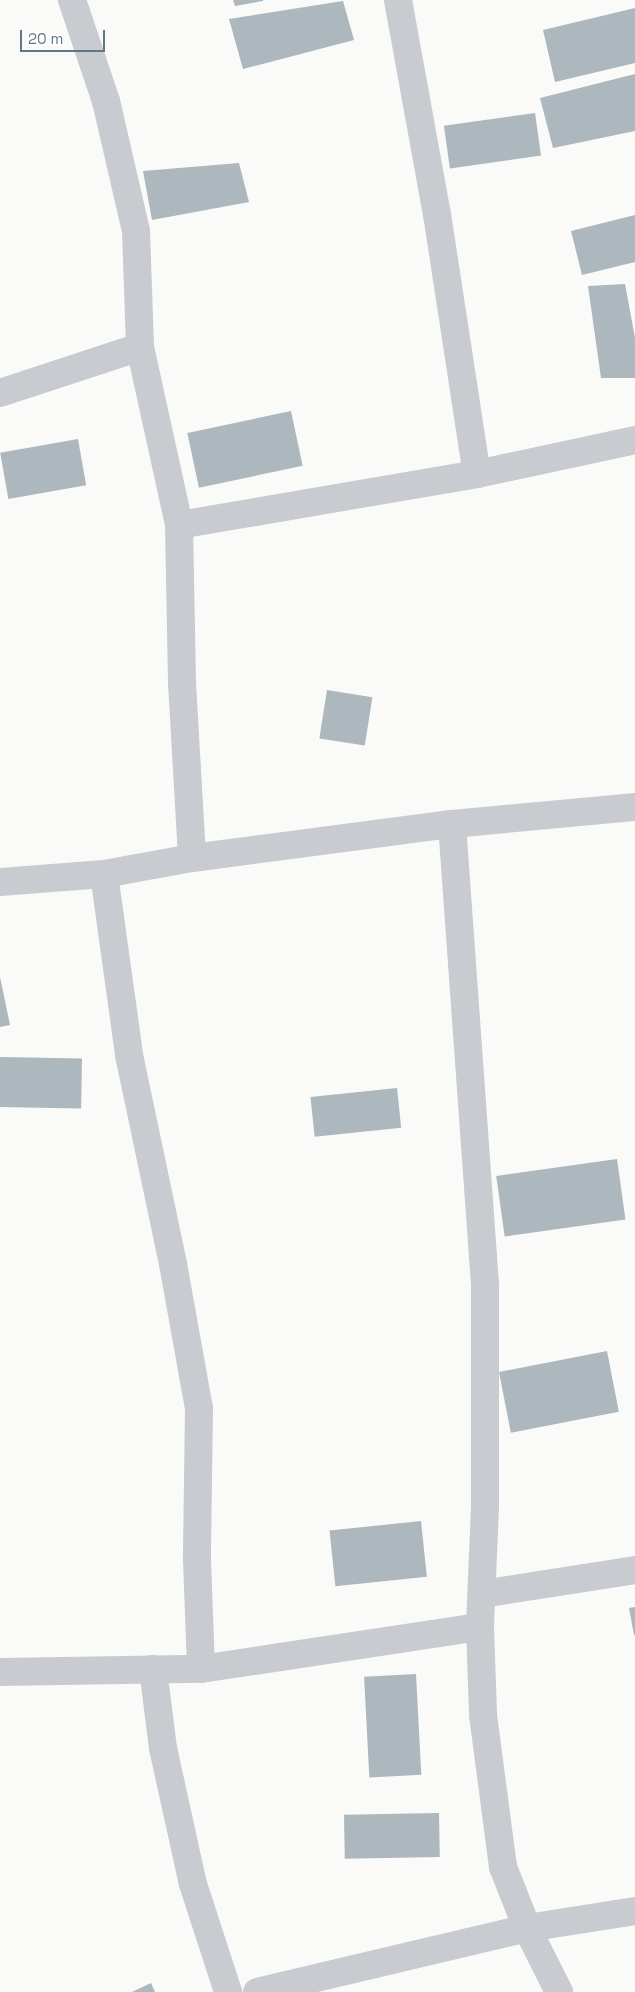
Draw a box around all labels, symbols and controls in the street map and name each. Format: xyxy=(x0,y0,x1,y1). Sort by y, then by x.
scale bar xyxy=(22,20,108,52)
text: 20 m xyxy=(28,29,63,48)

